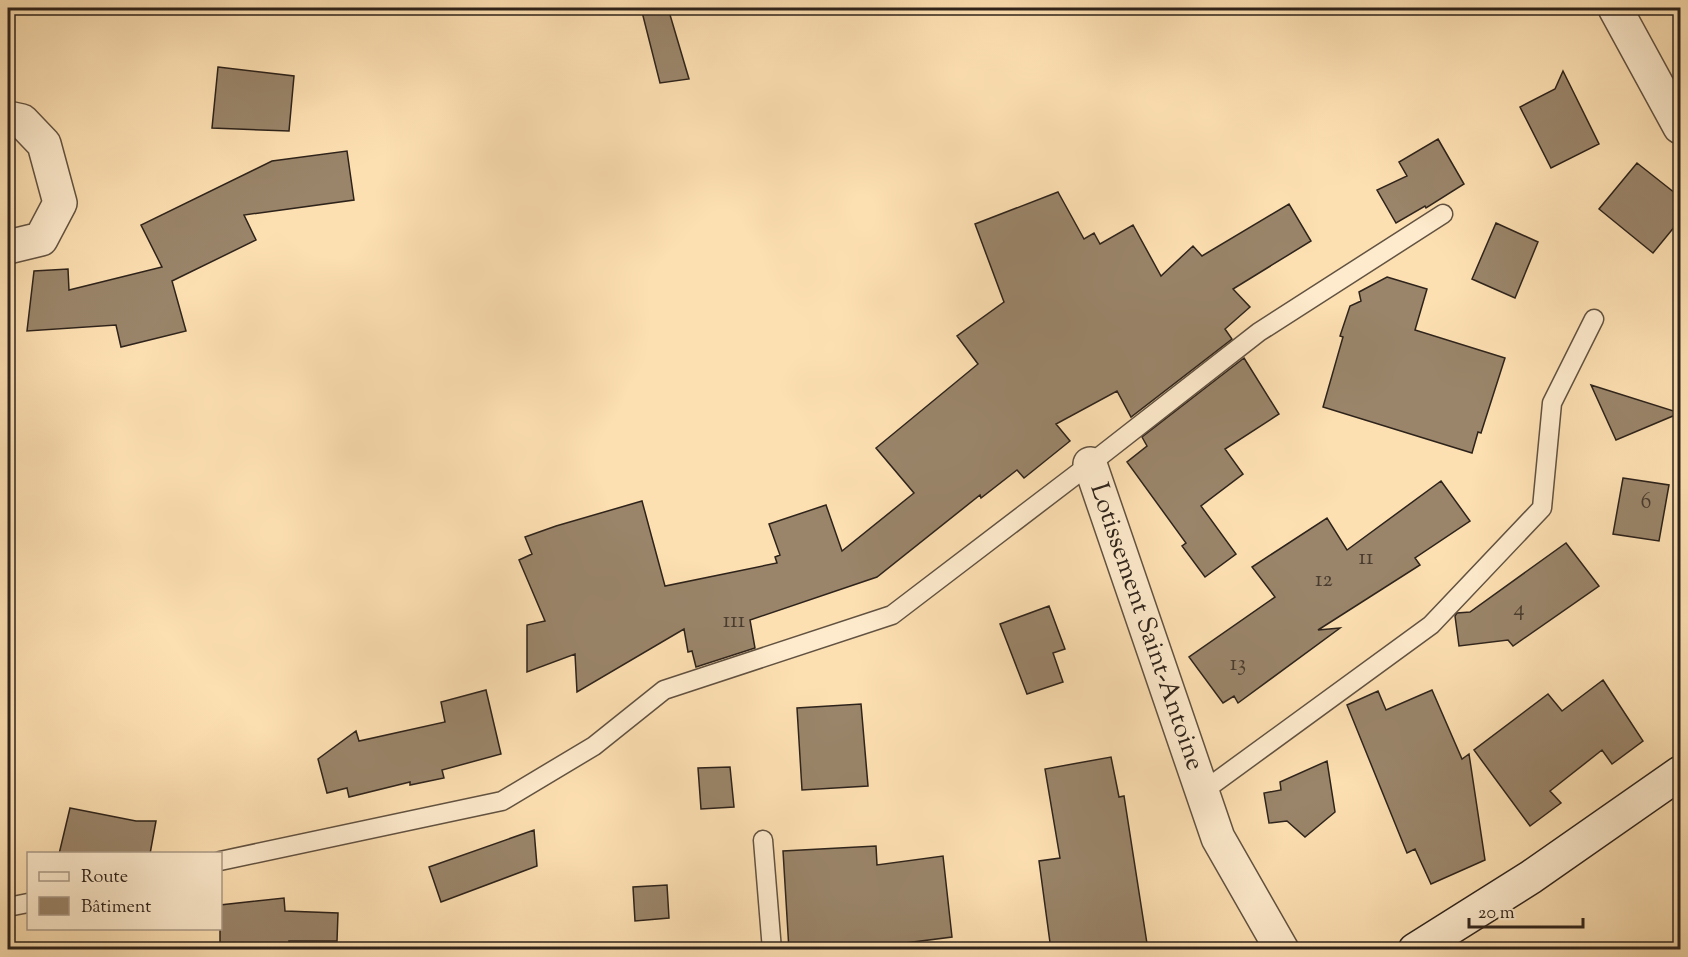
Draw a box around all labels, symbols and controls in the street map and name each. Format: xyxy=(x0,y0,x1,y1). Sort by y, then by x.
street label: Lotissement Saint-Antoine xyxy=(1079,478,1213,776)
house number: 6 xyxy=(1641,487,1651,519)
house number: 11 xyxy=(1359,543,1374,575)
house number: 12 xyxy=(1315,565,1333,597)
house number: 4 xyxy=(1513,594,1525,626)
house number: 111 xyxy=(723,606,746,638)
house number: 13 xyxy=(1230,649,1246,681)
legend xyxy=(27,852,222,930)
text: Route xyxy=(81,865,128,891)
scale bar xyxy=(1469,891,1583,929)
text: Bâtiment xyxy=(81,895,151,921)
text: 20 m xyxy=(1478,901,1515,927)

